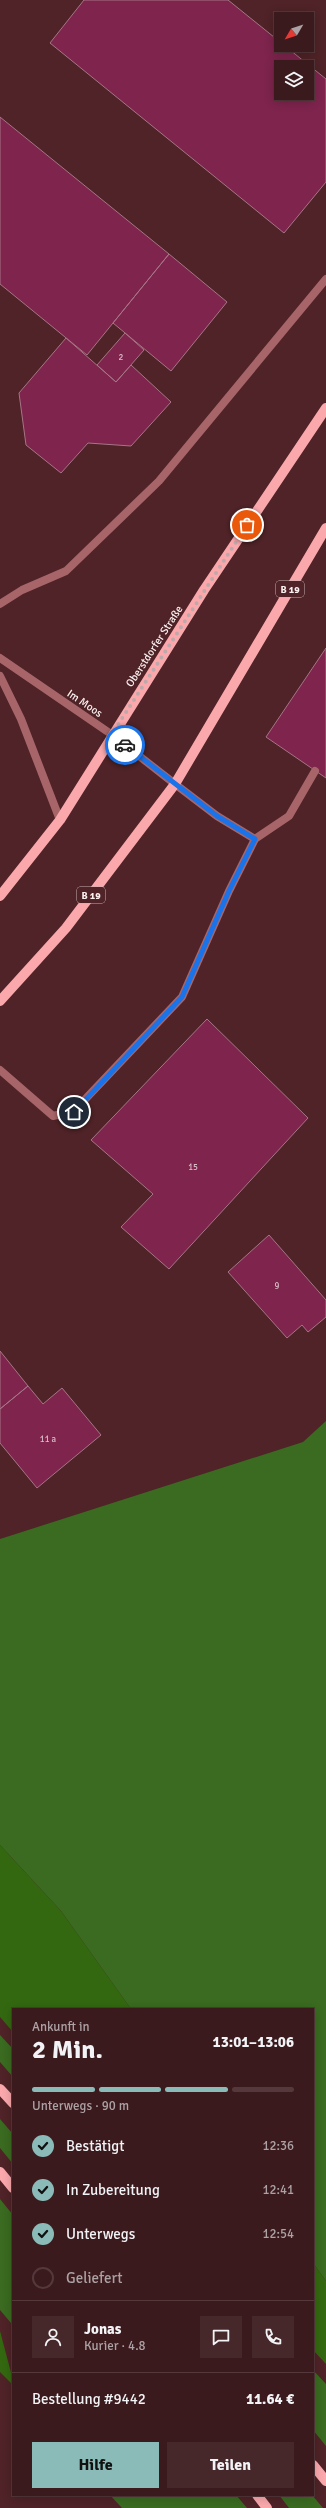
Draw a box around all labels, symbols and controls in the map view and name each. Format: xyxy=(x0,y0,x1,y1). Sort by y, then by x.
north arrow xyxy=(274,12,314,52)
map controls xyxy=(274,12,314,100)
button: layers xyxy=(274,60,314,100)
house number: 2 xyxy=(119,352,124,363)
pin xyxy=(230,508,264,542)
icon: bag xyxy=(236,514,258,536)
road number: B 19 xyxy=(276,581,304,597)
street label: Oberstdorfer Straße xyxy=(123,603,186,689)
street label: Im Moos xyxy=(65,687,105,720)
courier xyxy=(105,725,145,765)
icon: car xyxy=(114,734,136,756)
road number: B 19 xyxy=(77,887,105,903)
pin xyxy=(57,1095,91,1129)
icon: home xyxy=(63,1101,85,1123)
house number: 15 xyxy=(188,1162,198,1173)
house number: 9 xyxy=(275,1281,280,1292)
house number: 11 a xyxy=(40,1434,57,1445)
text: Ankunft in xyxy=(32,2019,90,2035)
text: 13:01–13:06 xyxy=(213,2033,294,2051)
text: 2 Min. xyxy=(32,2034,103,2066)
text: Unterwegs · 90 m xyxy=(32,2098,129,2114)
icon: check xyxy=(32,2135,54,2157)
text: Bestätigt xyxy=(66,2137,124,2155)
text: 12:36 xyxy=(262,2138,294,2154)
icon: check xyxy=(32,2179,54,2201)
text: In Zubereitung xyxy=(66,2181,160,2199)
text: 12:41 xyxy=(262,2182,294,2198)
icon: check xyxy=(32,2223,54,2245)
text: Unterwegs xyxy=(66,2225,135,2243)
text: 12:54 xyxy=(262,2226,294,2242)
text: Geliefert xyxy=(66,2269,123,2287)
button: person xyxy=(32,2316,74,2358)
button: chat xyxy=(200,2316,242,2358)
button: phone xyxy=(252,2316,294,2358)
text: Jonas xyxy=(84,2320,121,2338)
text: Kurier · 4.8 xyxy=(84,2338,146,2354)
text: Bestellung #9442 xyxy=(32,2390,146,2408)
text: 11.64 € xyxy=(246,2390,294,2408)
button: Hilfe xyxy=(32,2442,159,2488)
button: Teilen xyxy=(167,2442,294,2488)

